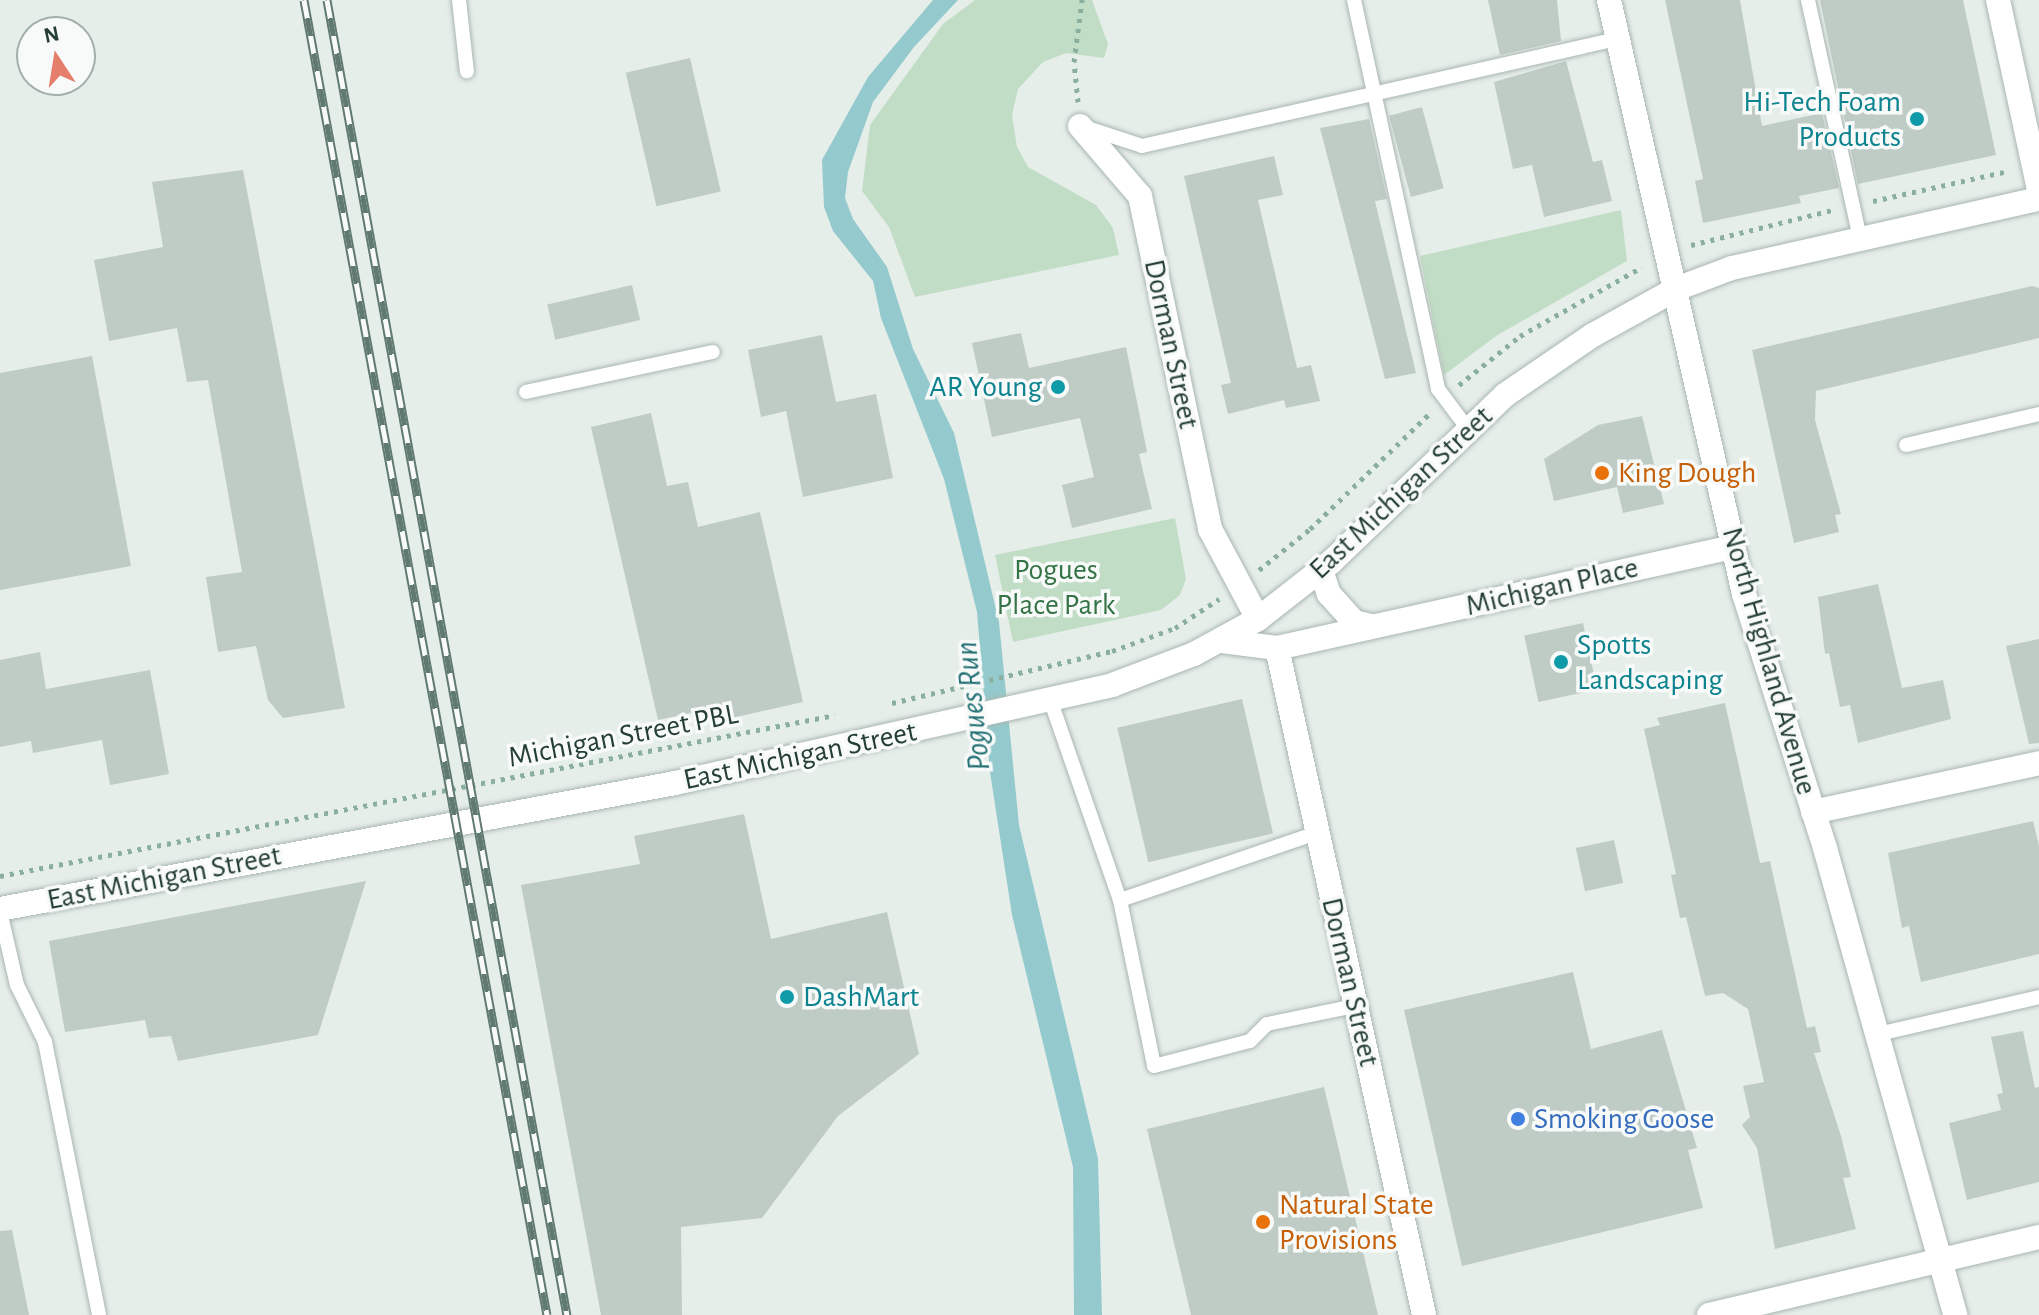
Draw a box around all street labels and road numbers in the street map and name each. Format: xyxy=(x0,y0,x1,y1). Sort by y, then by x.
street label: Dorman Street xyxy=(1136,256,1206,432)
street label: East Michigan Street xyxy=(1302,399,1500,587)
street label: North Highland Avenue xyxy=(1714,523,1824,799)
street label: Michigan Place xyxy=(1462,550,1642,624)
street label: Michigan Street PBL xyxy=(505,696,741,776)
street label: East Michigan Street xyxy=(680,714,920,798)
street label: East Michigan Street xyxy=(44,838,284,918)
street label: Dorman Street xyxy=(1313,894,1387,1070)

